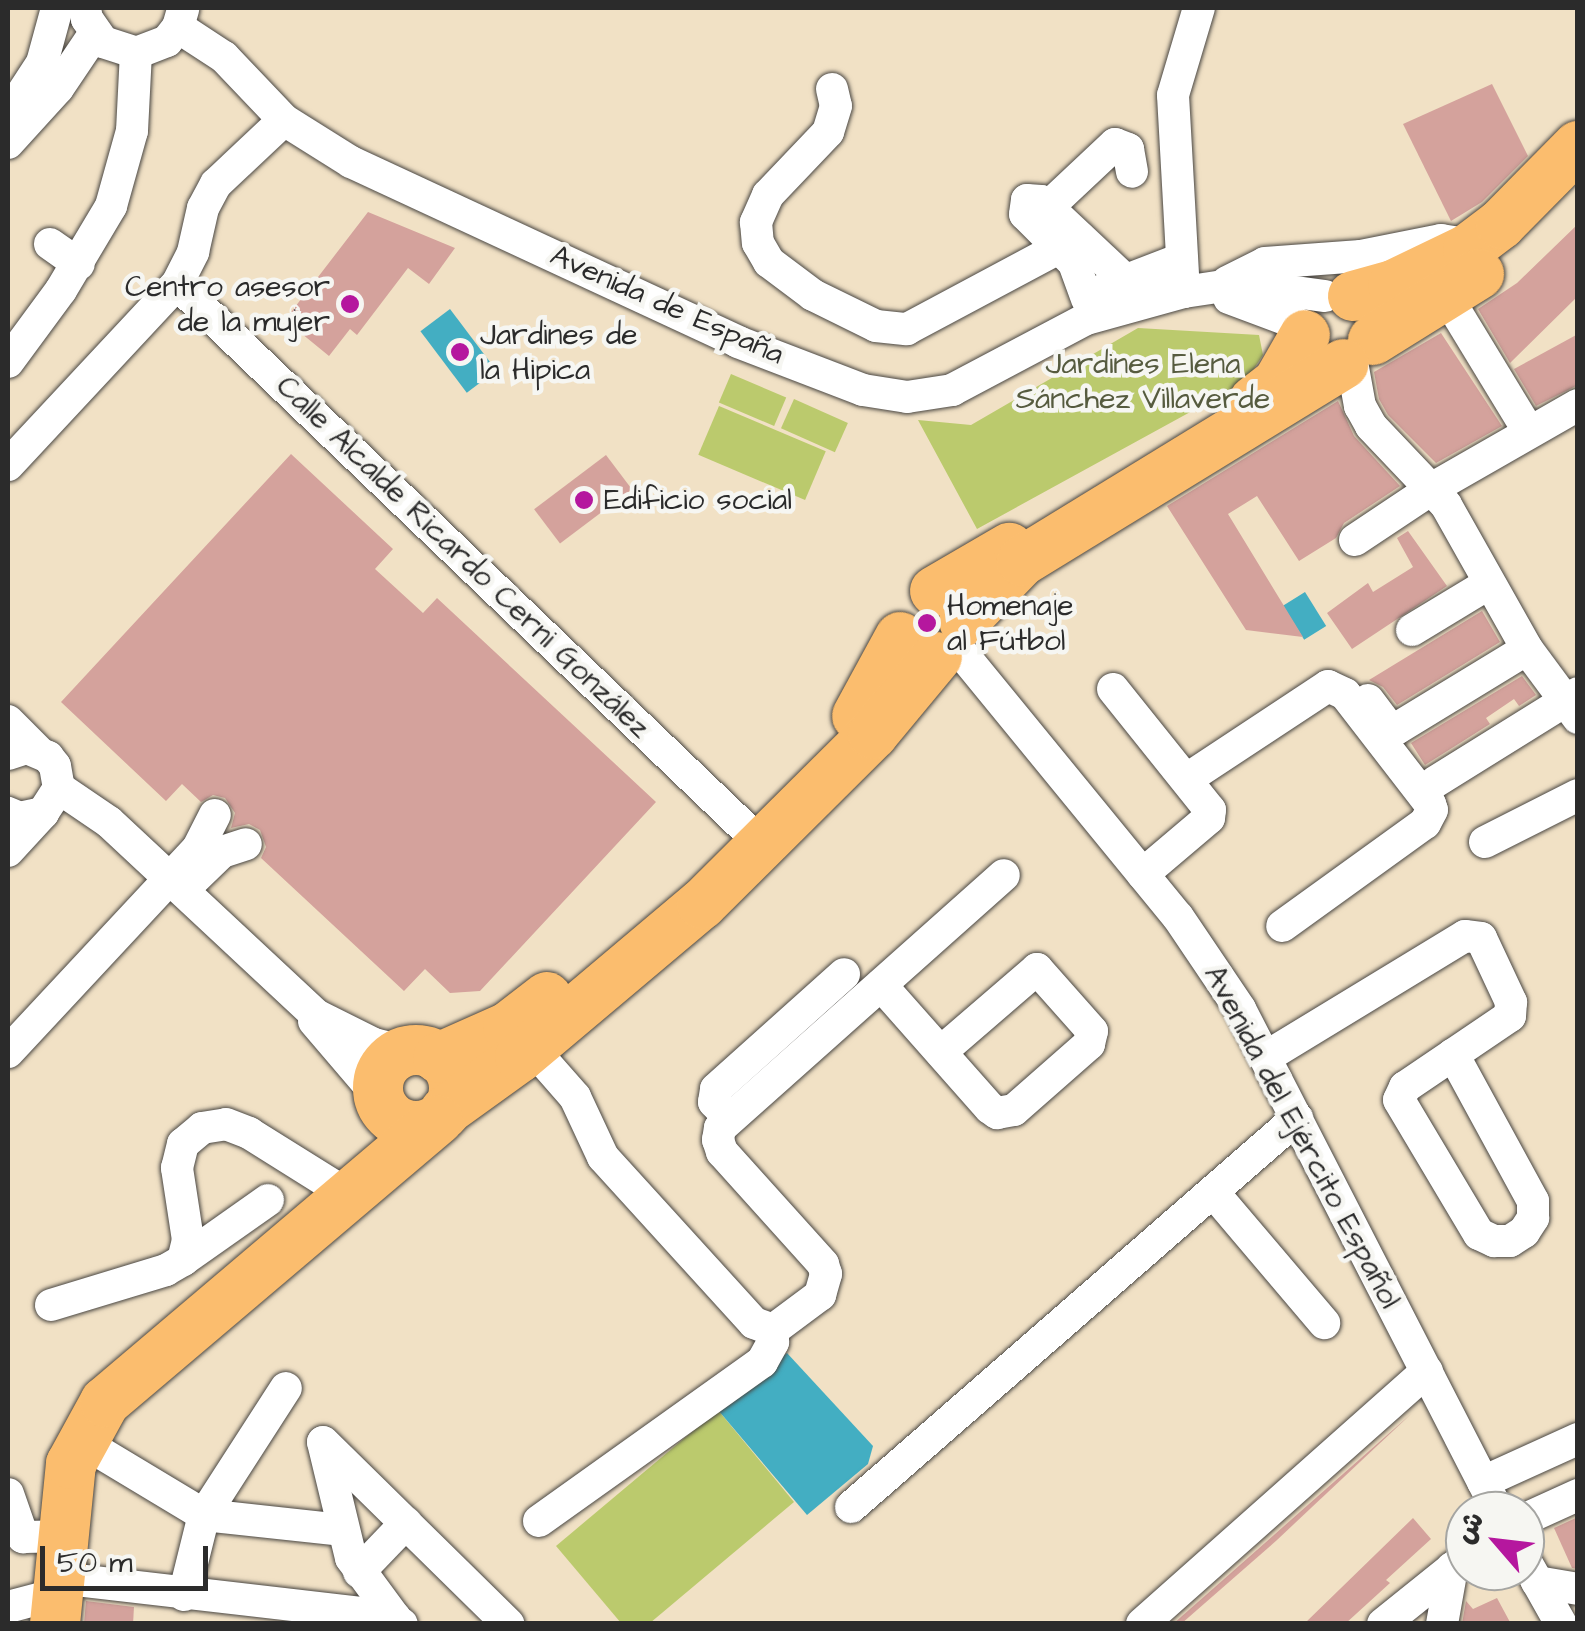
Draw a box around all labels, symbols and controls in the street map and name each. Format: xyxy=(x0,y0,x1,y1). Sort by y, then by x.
street label: Avenida de España xyxy=(545,237,789,373)
place label: Centro asesor de la mujer xyxy=(125,269,330,340)
marker: Centro asesor de la mujer xyxy=(339,293,361,315)
place label: Jardines de la Hipica xyxy=(480,317,638,388)
marker: Jardines de la Hipica xyxy=(449,341,471,363)
park label: Jardines Elena Sánchez Villaverde xyxy=(1016,346,1270,416)
street label: Calle Alcalde Ricardo Cerni González xyxy=(269,368,657,746)
place label: Edificio social xyxy=(604,482,792,518)
marker: Edificio social xyxy=(573,489,595,511)
place label: Homenaje al Fútbol xyxy=(947,588,1073,658)
marker: Homenaje al Fútbol xyxy=(916,612,938,634)
street label: Avenida del Ejército Español xyxy=(1196,959,1408,1315)
north arrow xyxy=(1445,1491,1545,1591)
text: ش xyxy=(1445,1505,1494,1550)
scale bar xyxy=(45,1526,212,1588)
text: 50 m xyxy=(57,1542,133,1584)

